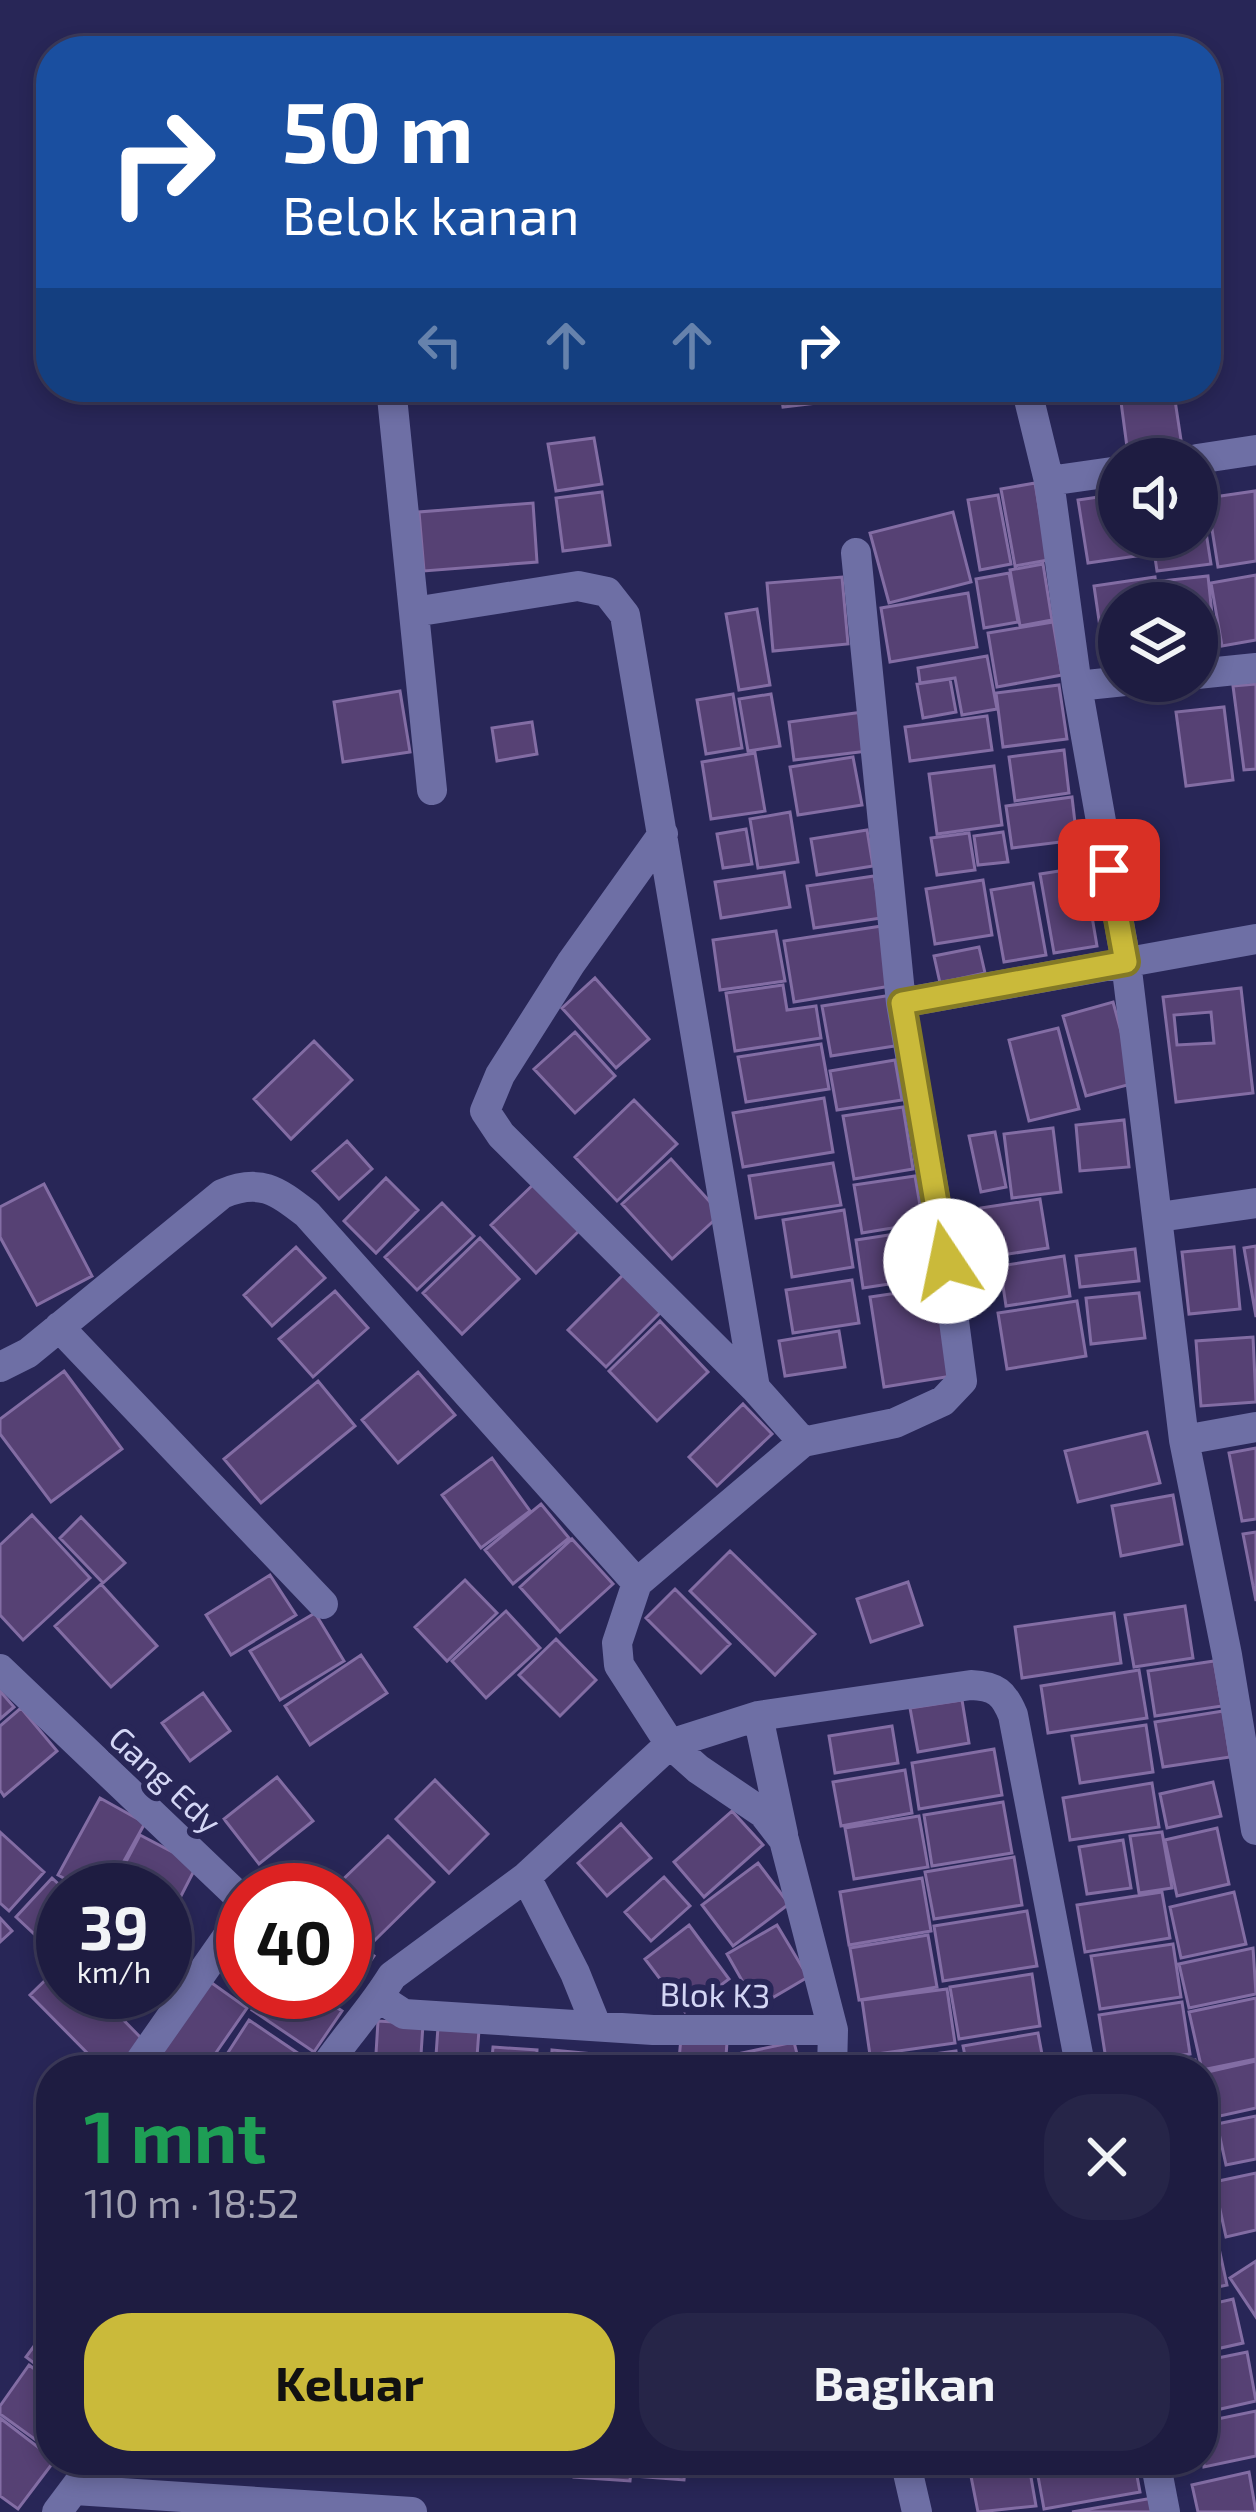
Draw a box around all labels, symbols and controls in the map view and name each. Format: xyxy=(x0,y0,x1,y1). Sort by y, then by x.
text: 50 m xyxy=(282,79,474,180)
icon: right xyxy=(84,84,240,240)
text: Belok kanan xyxy=(282,181,580,246)
icon: left xyxy=(407,312,473,378)
icon: ahead xyxy=(533,312,599,378)
icon: ahead xyxy=(659,312,725,378)
icon: right xyxy=(785,312,851,378)
map controls xyxy=(1098,438,1218,702)
button: sound xyxy=(1098,438,1218,558)
button: layers xyxy=(1098,582,1218,702)
pin xyxy=(1058,819,1160,921)
icon: arrive xyxy=(1076,837,1142,903)
position arrow xyxy=(883,1198,1009,1324)
street label: Gang Edy xyxy=(102,1717,230,1841)
speed limit sign: 40 xyxy=(216,1863,372,2019)
text: 39 xyxy=(79,1890,149,1962)
text: km/h xyxy=(77,1953,151,1989)
street label: Blok K3 xyxy=(659,1973,771,2015)
text: 1 mnt xyxy=(84,2091,267,2177)
button: close xyxy=(1044,2094,1170,2220)
text: 110 m · 18:52 xyxy=(84,2179,299,2226)
button: Keluar xyxy=(84,2313,615,2451)
button: Bagikan xyxy=(639,2313,1170,2451)

